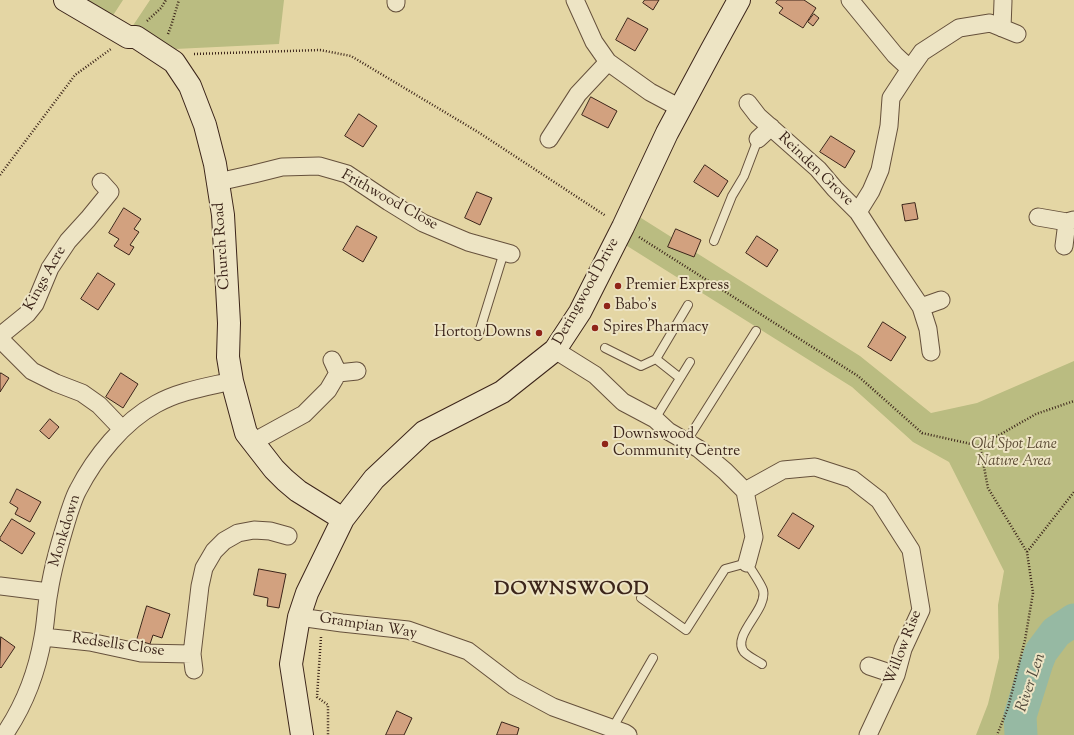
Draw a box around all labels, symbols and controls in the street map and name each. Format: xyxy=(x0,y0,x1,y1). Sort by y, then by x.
street label: Reinden Grove xyxy=(774,130,856,210)
street label: Frithwood Close xyxy=(338,167,440,235)
street label: Church Road xyxy=(211,202,235,290)
street label: Deringwood Drive xyxy=(550,235,624,349)
street label: Kings Acre xyxy=(21,244,71,314)
place label: Premier Express xyxy=(626,277,729,295)
marker: Premier Express xyxy=(613,281,623,291)
place label: Babo's xyxy=(615,297,657,315)
marker: Babo's xyxy=(602,301,612,311)
place label: Spires Pharmacy xyxy=(603,319,709,337)
marker: Spires Pharmacy xyxy=(590,323,600,333)
place label: Horton Downs xyxy=(434,324,531,342)
marker: Horton Downs xyxy=(534,328,544,338)
place label: Downswood Community Centre xyxy=(613,426,740,461)
park label: Old Spot Lane Nature Area xyxy=(971,436,1057,471)
marker: Downswood Community Centre xyxy=(600,439,610,449)
street label: Monkdown xyxy=(46,493,86,569)
district label: DOWNSWOOD xyxy=(494,580,650,602)
street label: Willow Rise xyxy=(882,608,926,688)
street label: Grampian Way xyxy=(318,610,418,644)
street label: Redsells Close xyxy=(71,631,165,661)
water label: River Len xyxy=(1013,651,1051,715)

